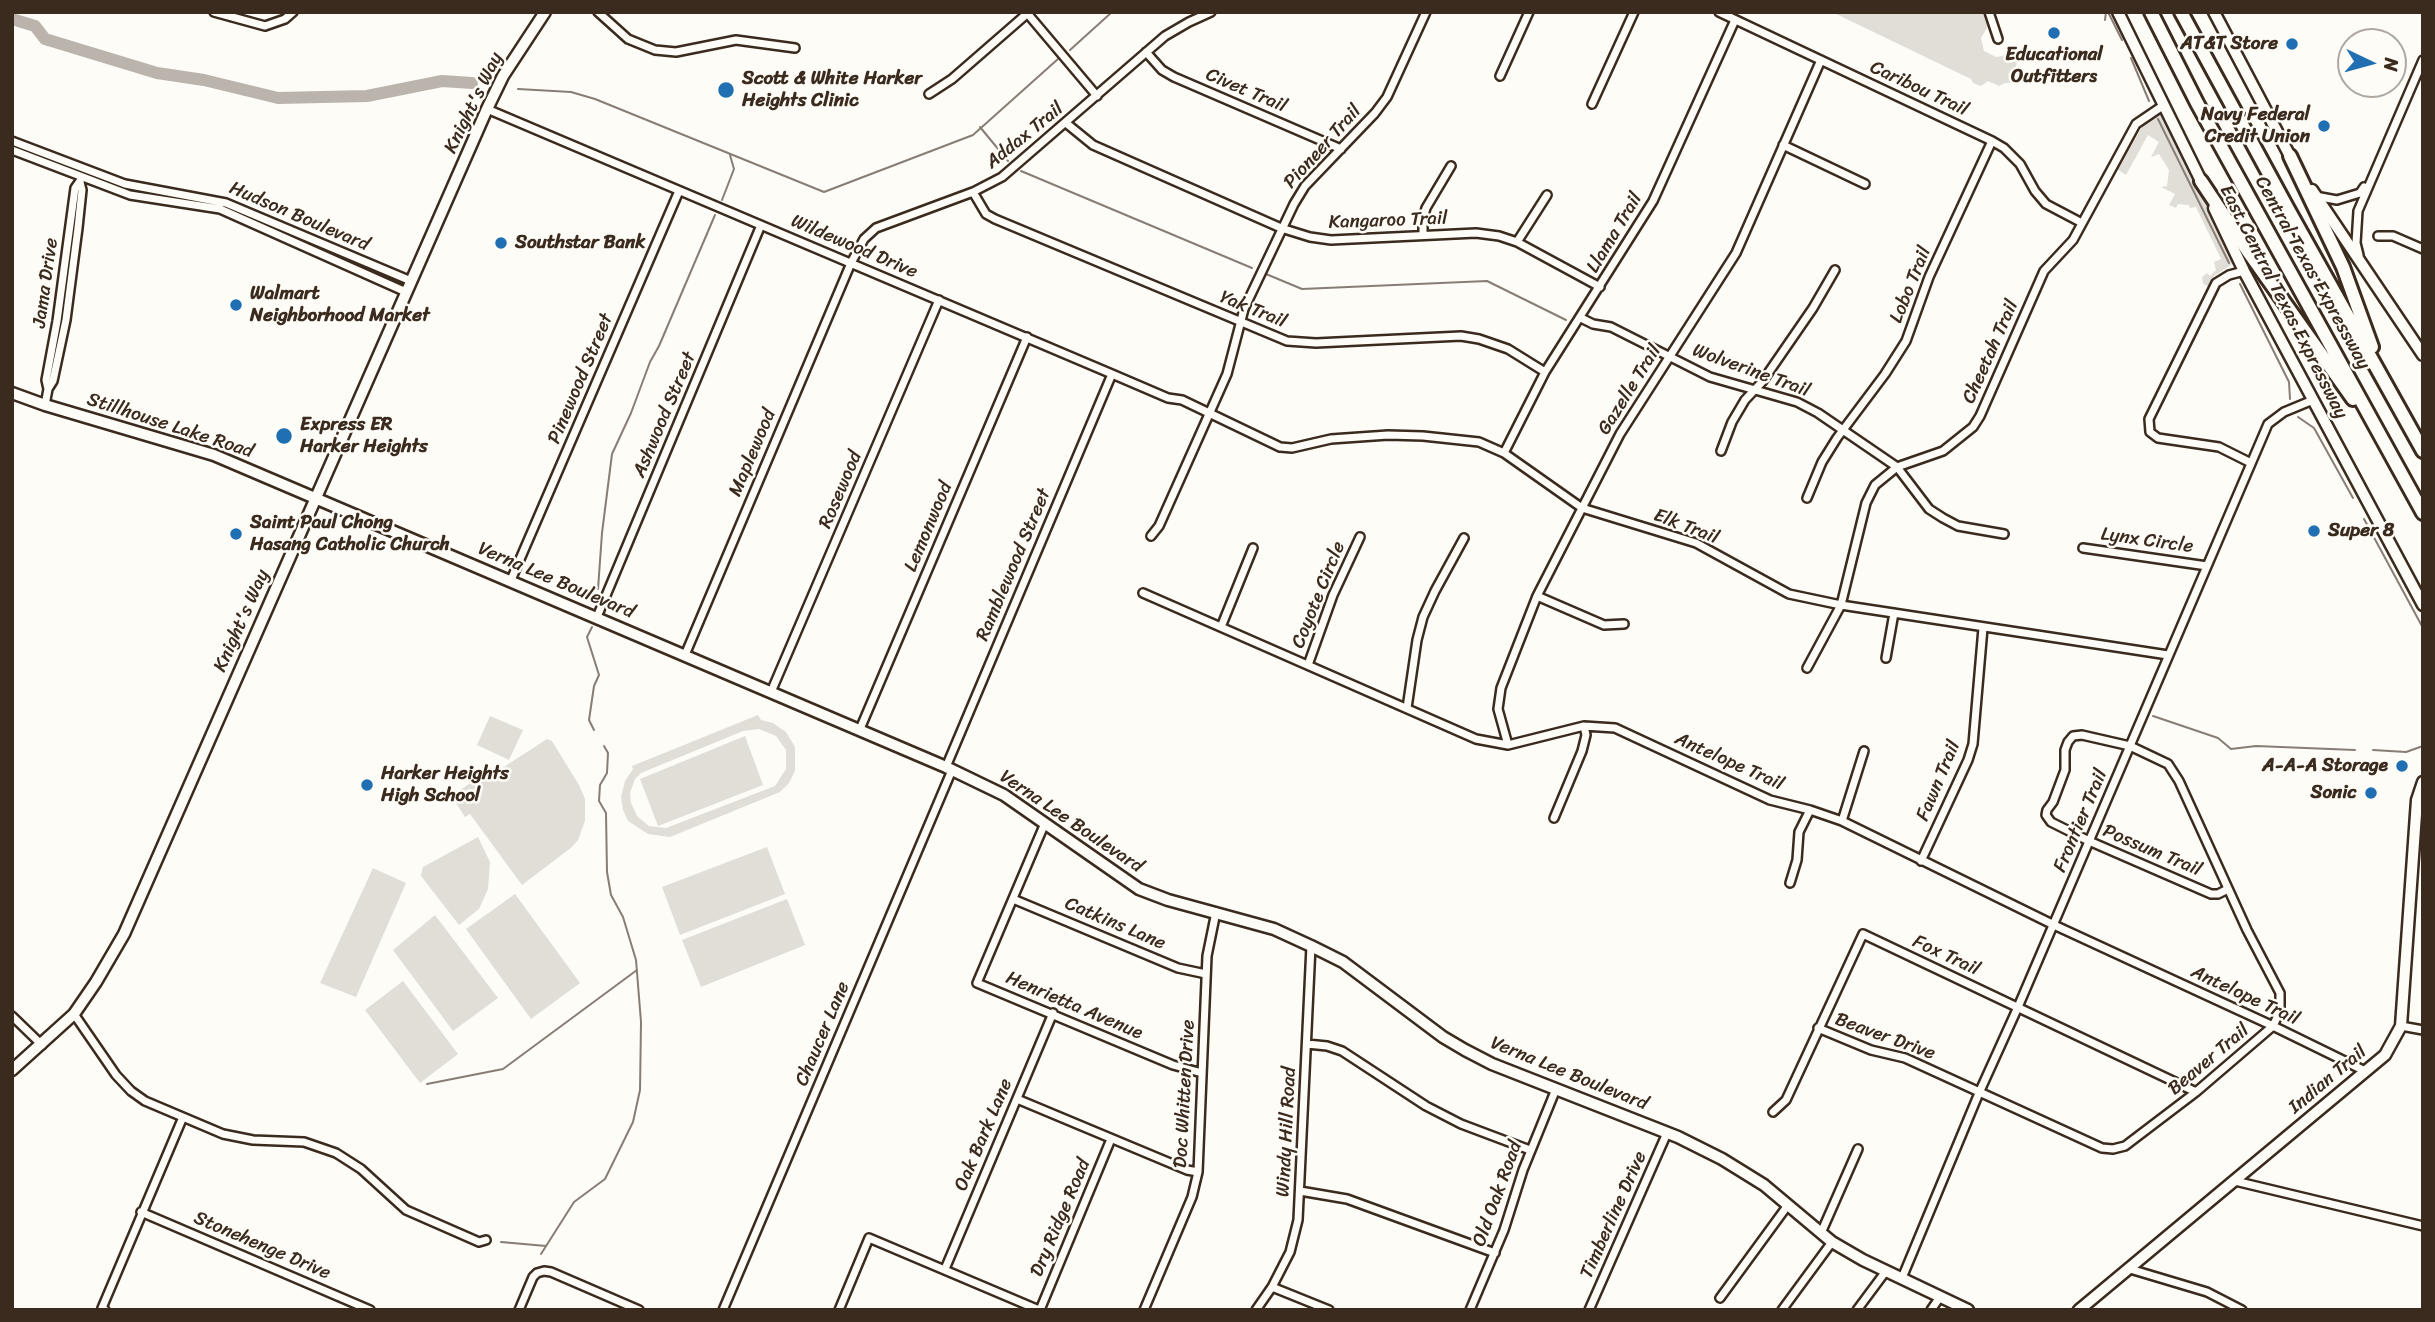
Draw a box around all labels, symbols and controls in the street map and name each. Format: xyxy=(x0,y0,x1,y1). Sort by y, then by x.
marker: Educational Outfitters xyxy=(2046,25,2062,41)
north arrow xyxy=(2337,28,2407,98)
place label: AT&T Store xyxy=(2180,33,2278,55)
marker: AT&T Store xyxy=(2284,36,2300,52)
place label: Educational Outfitters xyxy=(2005,44,2103,88)
street label: Knight's Way xyxy=(440,49,508,157)
street label: Caribou Trail xyxy=(1866,56,1972,122)
text: N xyxy=(2374,57,2408,73)
street label: Civet Trail xyxy=(1202,64,1290,118)
place label: Scott & White Harker Heights Clinic xyxy=(742,68,922,112)
marker: Scott & White Harker Heights Clinic xyxy=(716,80,736,100)
street label: Addax Trail xyxy=(981,98,1069,174)
street label: Pioneer Trail xyxy=(1279,100,1367,194)
place label: Navy Federal Credit Union xyxy=(2201,104,2310,148)
marker: Navy Federal Credit Union xyxy=(2316,118,2332,134)
street label: Central Texas Expressway xyxy=(2249,172,2375,374)
street label: Hudson Boulevard xyxy=(226,177,372,257)
street label: East Central Texas Expressway xyxy=(2214,181,2352,423)
street label: Llama Trail xyxy=(1582,189,1648,277)
street label: Kangaroo Trail xyxy=(1328,208,1448,234)
street label: Wildewood Drive xyxy=(787,210,921,284)
place label: Southstar Bank xyxy=(515,232,645,254)
marker: Southstar Bank xyxy=(493,235,509,251)
street label: Jama Drive xyxy=(28,237,64,329)
street label: Lobo Trail xyxy=(1885,244,1937,326)
place label: Walmart Neighborhood Market xyxy=(250,283,430,327)
street label: Yak Trail xyxy=(1216,286,1290,334)
marker: Walmart Neighborhood Market xyxy=(228,297,244,313)
street label: Cheetah Trail xyxy=(1958,297,2024,407)
street label: Pinewood Street xyxy=(543,311,619,447)
street label: Wolverine Trail xyxy=(1689,339,1813,403)
street label: Gazelle Trail xyxy=(1593,341,1667,439)
street label: Ashwood Street xyxy=(628,349,702,481)
street label: Stillhouse Lake Road xyxy=(84,388,256,464)
street label: Maplewood xyxy=(724,406,782,500)
place label: Express ER Harker Heights xyxy=(300,414,428,458)
marker: Express ER Harker Heights xyxy=(274,426,294,446)
street label: Rosewood xyxy=(815,448,867,532)
street label: Lemonwood xyxy=(900,479,958,575)
street label: Ramblewood Street xyxy=(972,485,1056,645)
street label: Elk Trail xyxy=(1650,504,1722,550)
place label: Saint Paul Chong Hasang Catholic Church xyxy=(250,512,450,556)
place label: Super 8 xyxy=(2328,520,2394,542)
street label: Lynx Circle xyxy=(2099,523,2195,559)
marker: Super 8 xyxy=(2306,523,2322,539)
marker: Saint Paul Chong Hasang Catholic Church xyxy=(228,526,244,542)
street label: Verna Lee Boulevard xyxy=(474,538,638,624)
street label: Coyote Circle xyxy=(1287,538,1351,652)
street label: Knight's Way xyxy=(209,566,275,676)
street label: Antelope Trail xyxy=(1671,728,1787,796)
street label: Fawn Trail xyxy=(1912,737,1966,825)
place label: A-A-A Storage xyxy=(2262,755,2388,777)
marker: A-A-A Storage xyxy=(2394,758,2410,774)
place label: Harker Heights High School xyxy=(381,763,509,807)
street label: Verna Lee Boulevard xyxy=(995,766,1147,878)
street label: Frontier Trail xyxy=(2049,766,2113,876)
marker: Harker Heights High School xyxy=(359,777,375,793)
place label: Sonic xyxy=(2310,782,2357,804)
marker: Sonic xyxy=(2363,785,2379,801)
street label: Possum Trail xyxy=(2099,820,2205,882)
street label: Catkins Lane xyxy=(1061,893,1169,955)
street label: Fox Trail xyxy=(1909,931,1983,981)
street label: Antelope Trail xyxy=(2187,961,2303,1031)
street label: Henrietta Avenue xyxy=(1002,967,1146,1045)
street label: Chaucer Lane xyxy=(791,978,855,1090)
street label: Beaver Drive xyxy=(1832,1008,1938,1066)
street label: Doc Whitten Drive xyxy=(1170,1019,1200,1169)
street label: Beaver Trail xyxy=(2164,1019,2254,1101)
street label: Verna Lee Boulevard xyxy=(1487,1032,1651,1116)
street label: Indian Trail xyxy=(2284,1041,2372,1119)
street label: Windy Hill Road xyxy=(1272,1066,1302,1198)
street label: Oak Bark Lane xyxy=(950,1076,1018,1194)
street label: Old Oak Road xyxy=(1468,1138,1528,1250)
street label: Timberline Drive xyxy=(1576,1148,1652,1282)
street label: Dry Ridge Road xyxy=(1026,1156,1096,1280)
street label: Stonehenge Drive xyxy=(190,1207,334,1285)

